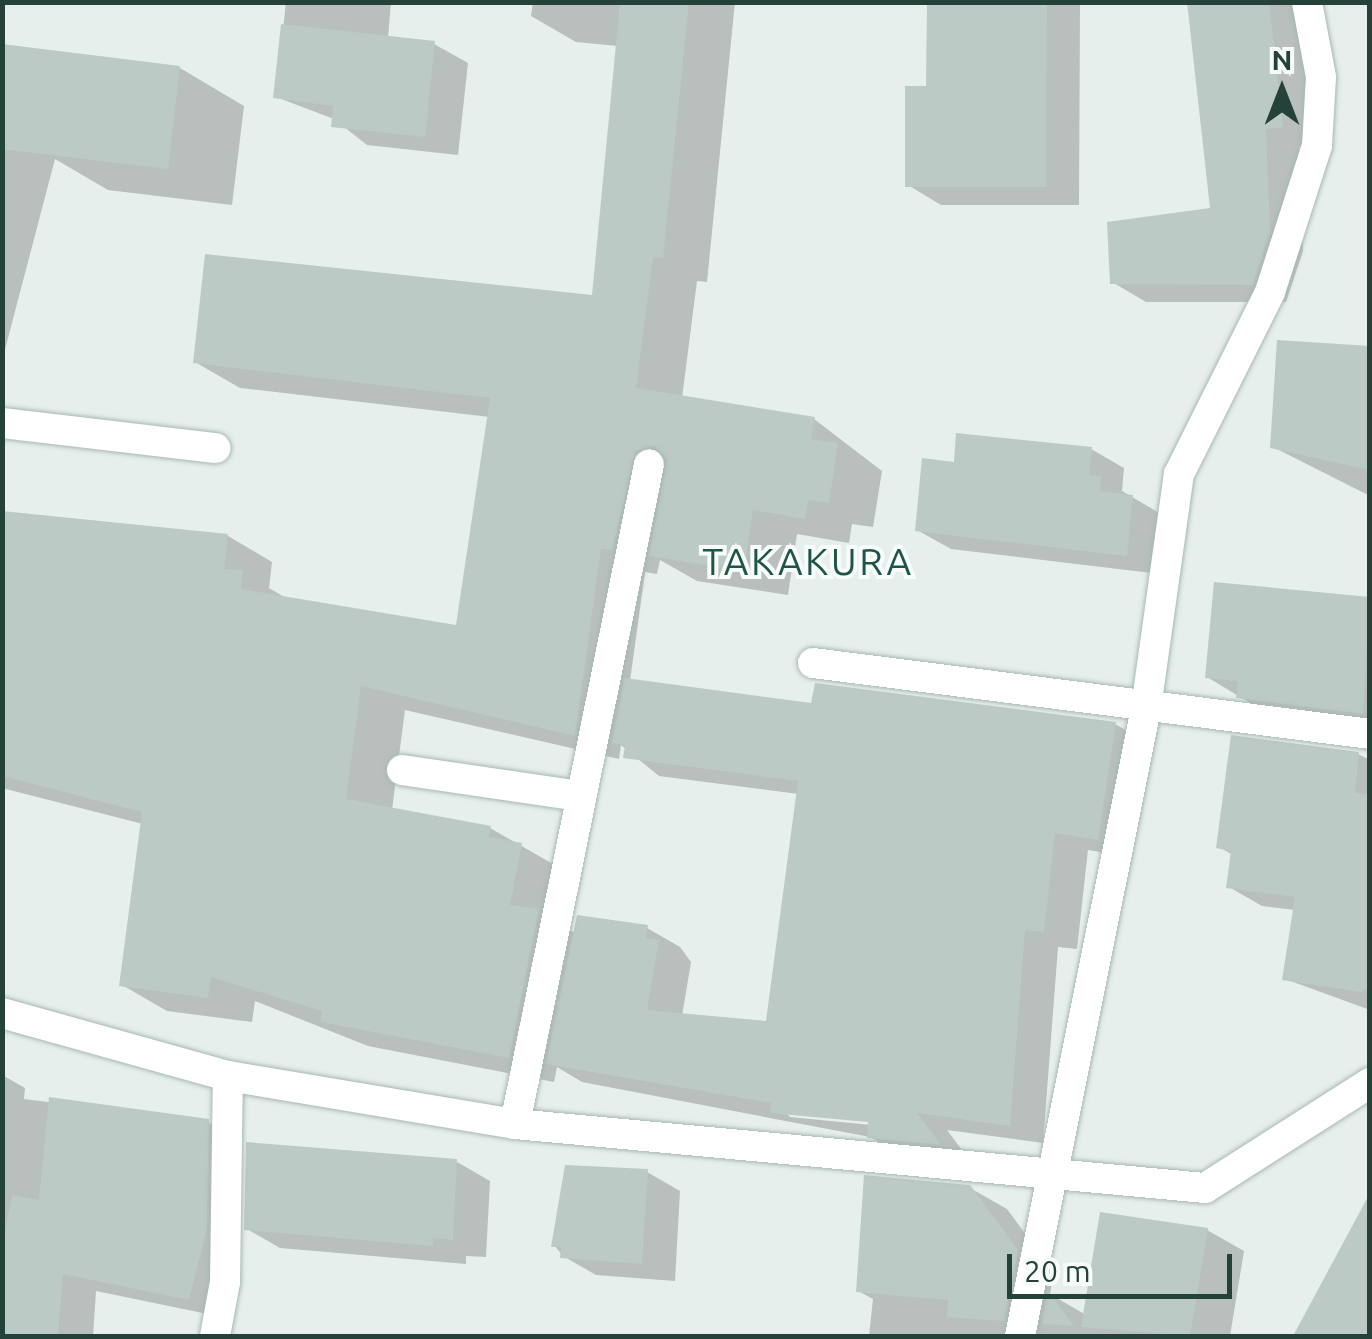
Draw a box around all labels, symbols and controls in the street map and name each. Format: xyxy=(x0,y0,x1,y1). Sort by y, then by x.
north arrow xyxy=(1232,40,1332,140)
text: N xyxy=(1272,44,1292,75)
district label: TAKAKURA xyxy=(702,539,914,585)
scale bar xyxy=(1012,1234,1237,1296)
text: 20 m xyxy=(1024,1254,1091,1288)

